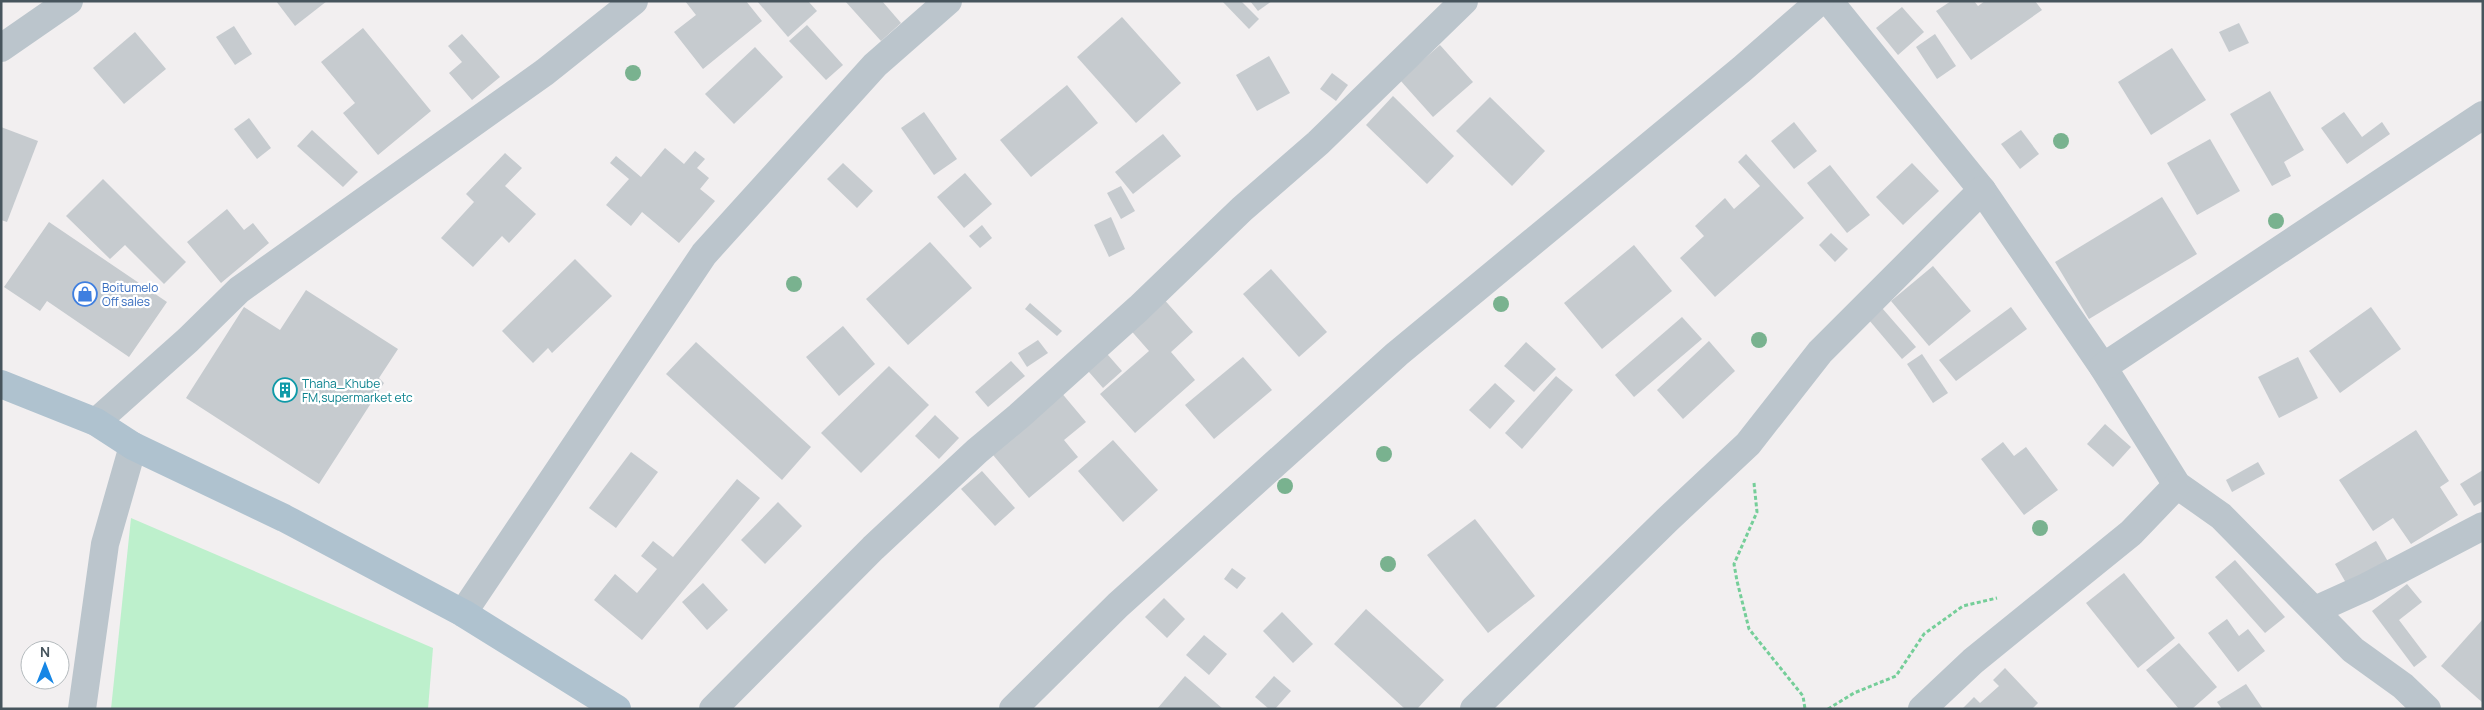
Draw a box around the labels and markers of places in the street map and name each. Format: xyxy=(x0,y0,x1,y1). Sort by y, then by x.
place label: Boitumelo Off sales xyxy=(102,279,158,310)
shop icon: Boitumelo Off sales xyxy=(72,281,98,307)
place label: Thaha_Khube FM,supermarket etc xyxy=(302,375,413,406)
building icon: Thaha_Khube FM,supermarket etc xyxy=(272,377,298,403)

